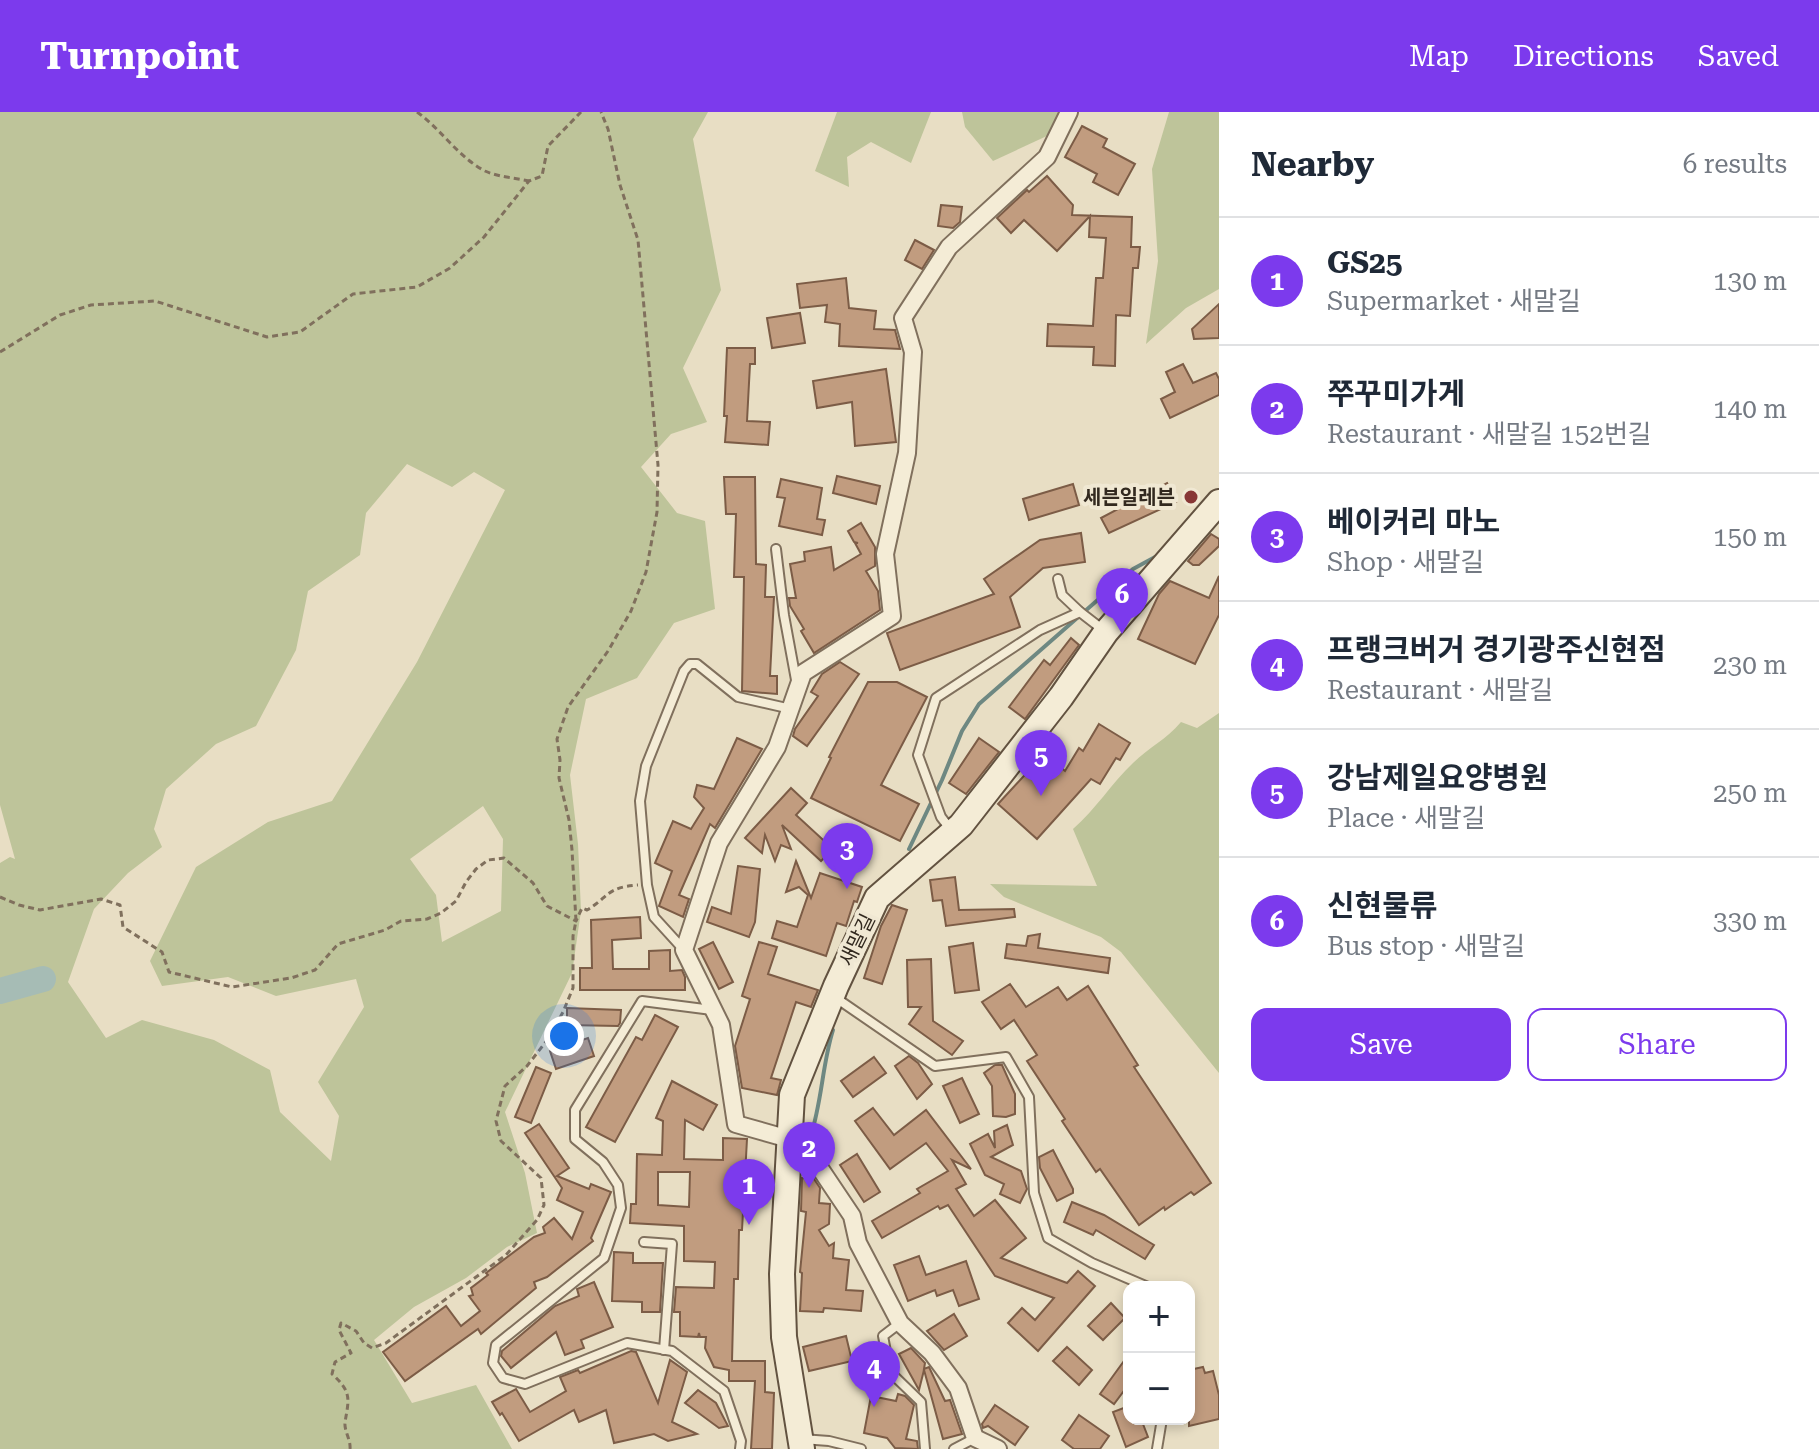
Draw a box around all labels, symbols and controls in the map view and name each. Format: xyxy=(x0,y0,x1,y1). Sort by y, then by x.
text: Turnpoint xyxy=(40,34,239,78)
text: Map xyxy=(1409,40,1469,73)
text: Directions xyxy=(1513,40,1654,73)
text: Saved xyxy=(1698,40,1779,73)
text: Nearby xyxy=(1251,144,1374,184)
text: 6 results xyxy=(1683,149,1787,179)
text: GS25 xyxy=(1327,245,1403,280)
text: 1 xyxy=(1270,266,1284,296)
text: 130 m xyxy=(1713,266,1787,296)
text: Supermarket · 새말길 xyxy=(1327,286,1581,316)
text: 쭈꾸미가게 xyxy=(1327,376,1465,411)
text: 2 xyxy=(1270,394,1284,424)
text: 140 m xyxy=(1713,394,1787,424)
text: Restaurant · 새말길 152번길 xyxy=(1327,419,1652,449)
place label: 세븐일레븐 xyxy=(1083,485,1175,509)
marker: 세븐일레븐 xyxy=(1182,488,1200,506)
text: 베이커리 마노 xyxy=(1327,504,1500,539)
text: 3 xyxy=(1270,522,1284,552)
text: 150 m xyxy=(1713,522,1787,552)
text: Shop · 새말길 xyxy=(1327,547,1484,577)
pin: 6 xyxy=(1096,568,1148,634)
text: 프랭크버거 경기광주신현점 xyxy=(1327,632,1666,667)
text: 4 xyxy=(1270,650,1284,680)
text: 230 m xyxy=(1713,650,1787,680)
text: Restaurant · 새말길 xyxy=(1327,675,1554,705)
pin: 5 xyxy=(1015,730,1067,796)
text: 강남제일요양병원 xyxy=(1327,760,1548,795)
text: 5 xyxy=(1270,778,1284,808)
text: 250 m xyxy=(1713,778,1787,808)
text: Place · 새말길 xyxy=(1327,803,1486,833)
pin: 3 xyxy=(821,823,873,889)
text: 신현물류 xyxy=(1327,888,1437,923)
text: 6 xyxy=(1270,906,1284,936)
text: 330 m xyxy=(1713,906,1787,936)
street label: 새말길 xyxy=(834,910,880,970)
text: Bus stop · 새말길 xyxy=(1327,931,1526,961)
button: Save xyxy=(1251,1008,1511,1081)
button: Share xyxy=(1527,1008,1787,1081)
your location xyxy=(544,1016,584,1056)
pin: 2 xyxy=(783,1122,835,1188)
pin: 1 xyxy=(723,1159,775,1225)
map controls xyxy=(1123,1281,1195,1425)
button: + xyxy=(1123,1281,1195,1353)
pin: 4 xyxy=(848,1341,900,1407)
button: − xyxy=(1123,1353,1195,1425)

